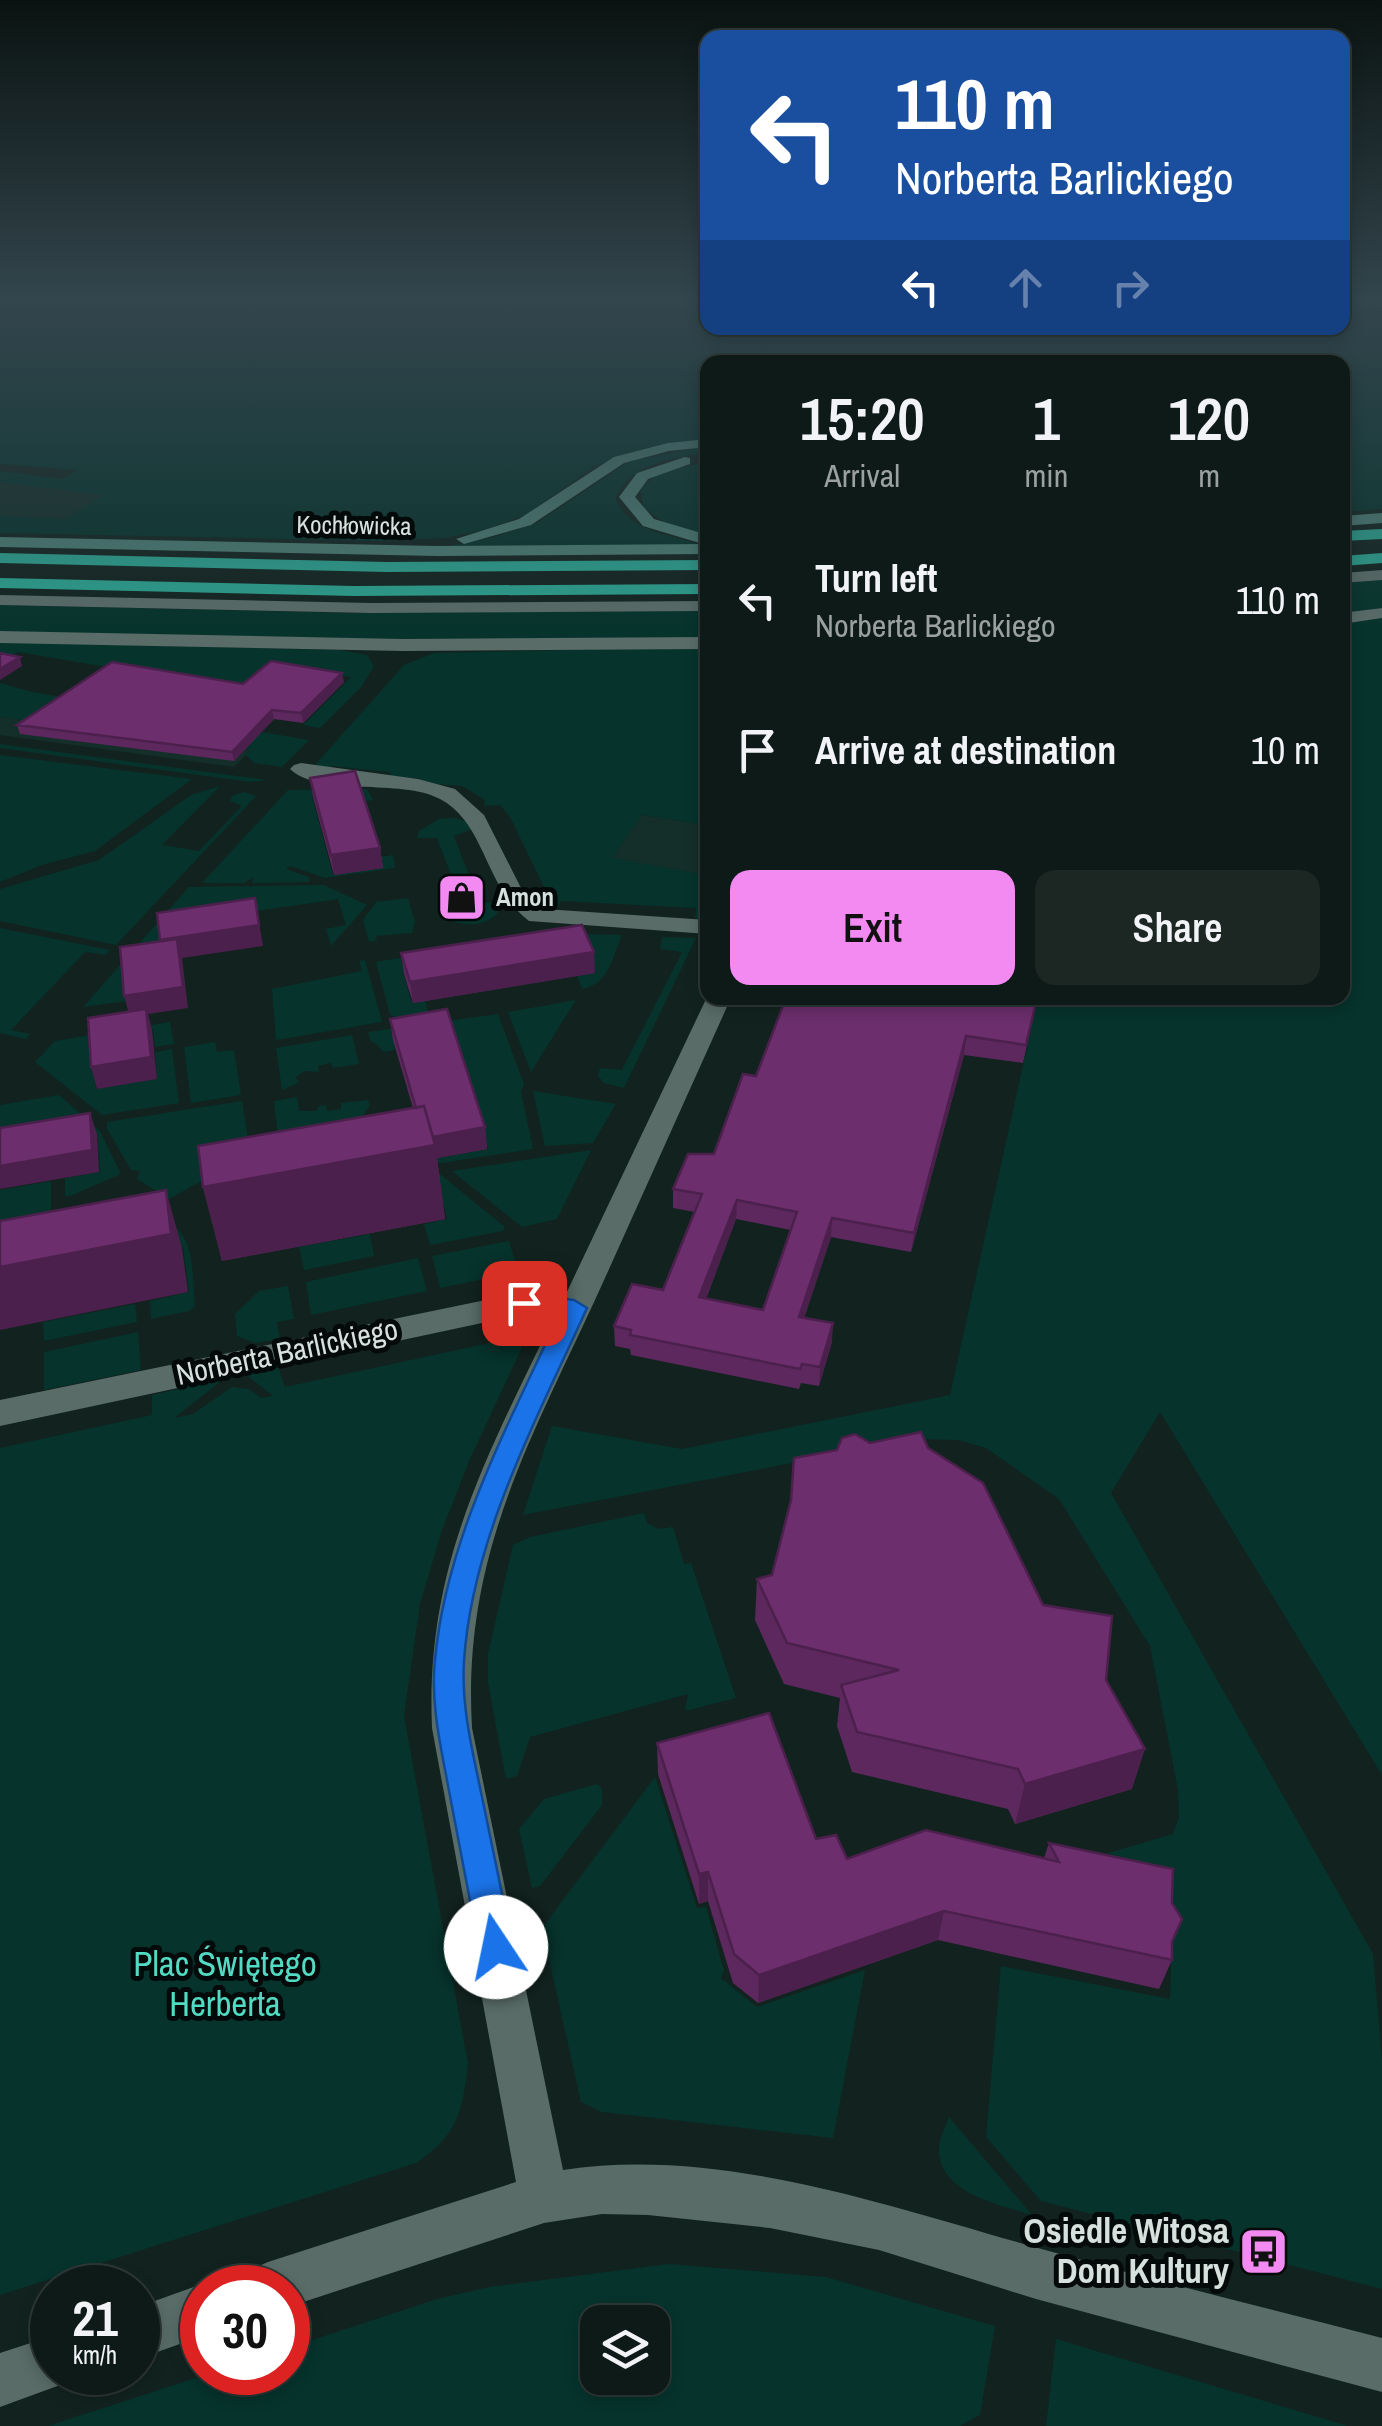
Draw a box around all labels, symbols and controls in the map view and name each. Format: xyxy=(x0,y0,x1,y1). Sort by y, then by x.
text: 110 m xyxy=(895,57,1055,151)
icon: left xyxy=(730,70,860,200)
text: Norberta Barlickiego xyxy=(895,147,1233,208)
icon: left xyxy=(893,260,948,315)
icon: ahead xyxy=(998,260,1053,315)
icon: right xyxy=(1103,260,1158,315)
text: 15:20 xyxy=(800,378,925,459)
text: 1 xyxy=(1033,378,1060,459)
text: 120 xyxy=(1168,378,1250,459)
text: Arrival xyxy=(824,454,900,497)
text: min xyxy=(1025,454,1068,497)
text: m xyxy=(1198,454,1220,497)
street label: Kochłowicka xyxy=(296,507,412,543)
text: Turn left xyxy=(815,553,937,604)
icon: left xyxy=(730,573,785,628)
text: 110 m xyxy=(1236,575,1320,626)
text: Norberta Barlickiego xyxy=(815,604,1056,647)
icon: arrive xyxy=(730,723,785,778)
text: Arrive at destination xyxy=(815,725,1116,776)
text: 10 m xyxy=(1251,725,1320,776)
button: Exit xyxy=(730,870,1015,985)
button: Share xyxy=(1035,870,1320,985)
shop icon: Amon xyxy=(435,871,487,923)
place label: Amon xyxy=(496,880,554,914)
pin xyxy=(482,1261,567,1346)
icon: arrive xyxy=(497,1276,552,1331)
street label: Norberta Barlickiego xyxy=(172,1308,401,1394)
position arrow xyxy=(444,1895,548,1999)
park label: Plac Świętego Herberta xyxy=(133,1940,317,2027)
place label: Osiedle Witosa Dom Kultury xyxy=(1023,2207,1229,2294)
bus stop icon: Osiedle Witosa Dom Kultury xyxy=(1238,2225,1290,2277)
speed limit sign: 30 xyxy=(180,2265,310,2395)
text: 21 xyxy=(72,2284,118,2352)
map controls xyxy=(580,2305,670,2395)
button: layers xyxy=(580,2305,670,2395)
text: km/h xyxy=(73,2338,117,2372)

